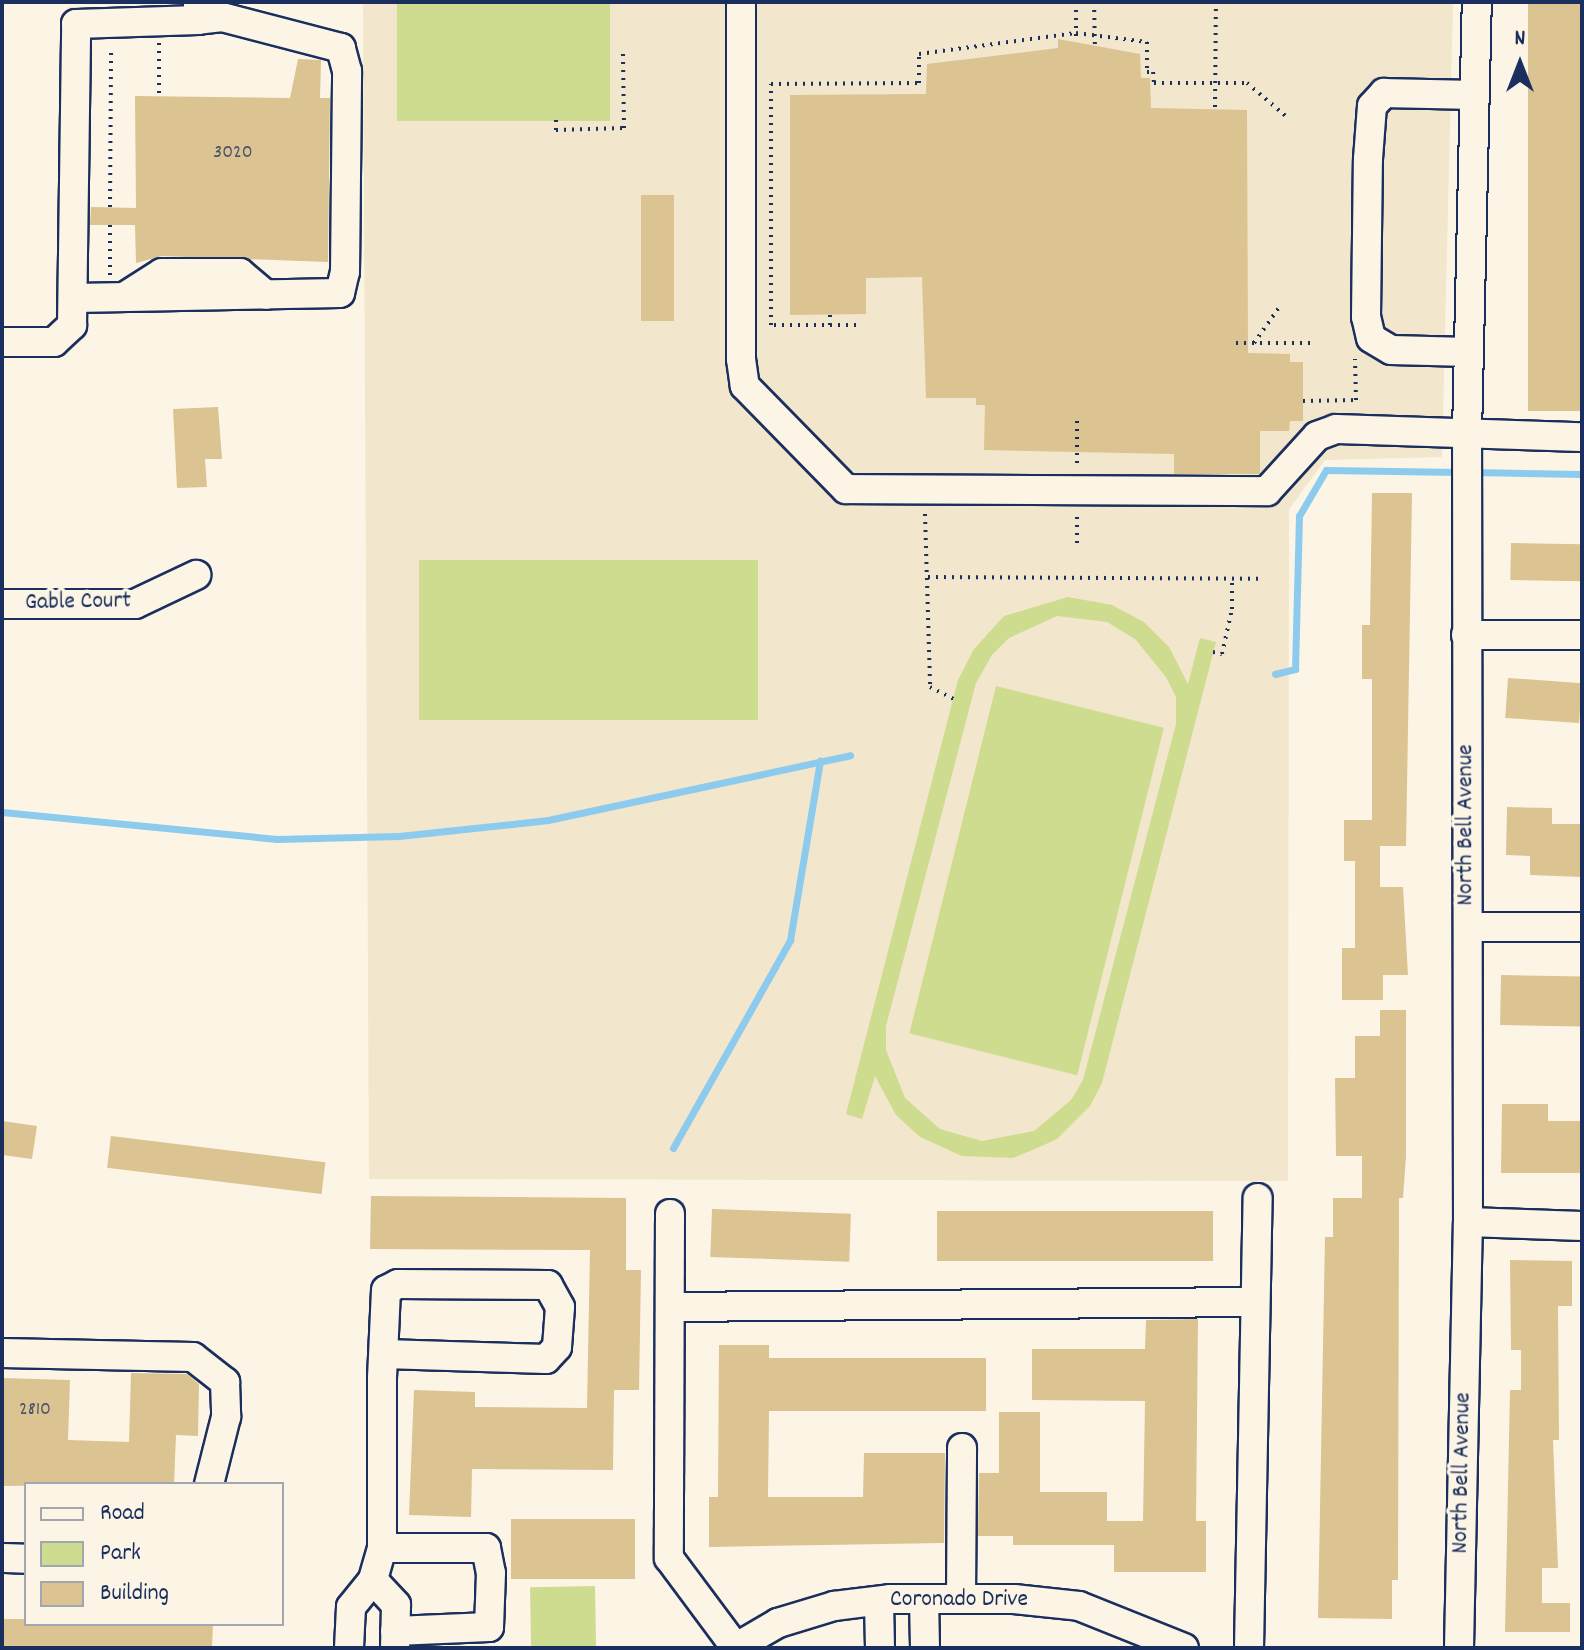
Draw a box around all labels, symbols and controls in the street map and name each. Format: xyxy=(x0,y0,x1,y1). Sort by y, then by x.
north arrow xyxy=(1480,24,1560,104)
text: N xyxy=(1515,24,1525,55)
house number: 3020 xyxy=(213,141,253,165)
street label: Gable Court xyxy=(25,588,131,618)
street label: North Bell Avenue xyxy=(1453,744,1481,906)
street label: North Bell Avenue xyxy=(1447,1392,1479,1554)
house number: 2810 xyxy=(19,1398,51,1422)
legend xyxy=(24,1482,284,1626)
text: Road xyxy=(100,1497,145,1531)
text: Park xyxy=(100,1537,141,1571)
text: Building xyxy=(100,1577,169,1611)
street label: Coronado Drive xyxy=(890,1587,1028,1615)

